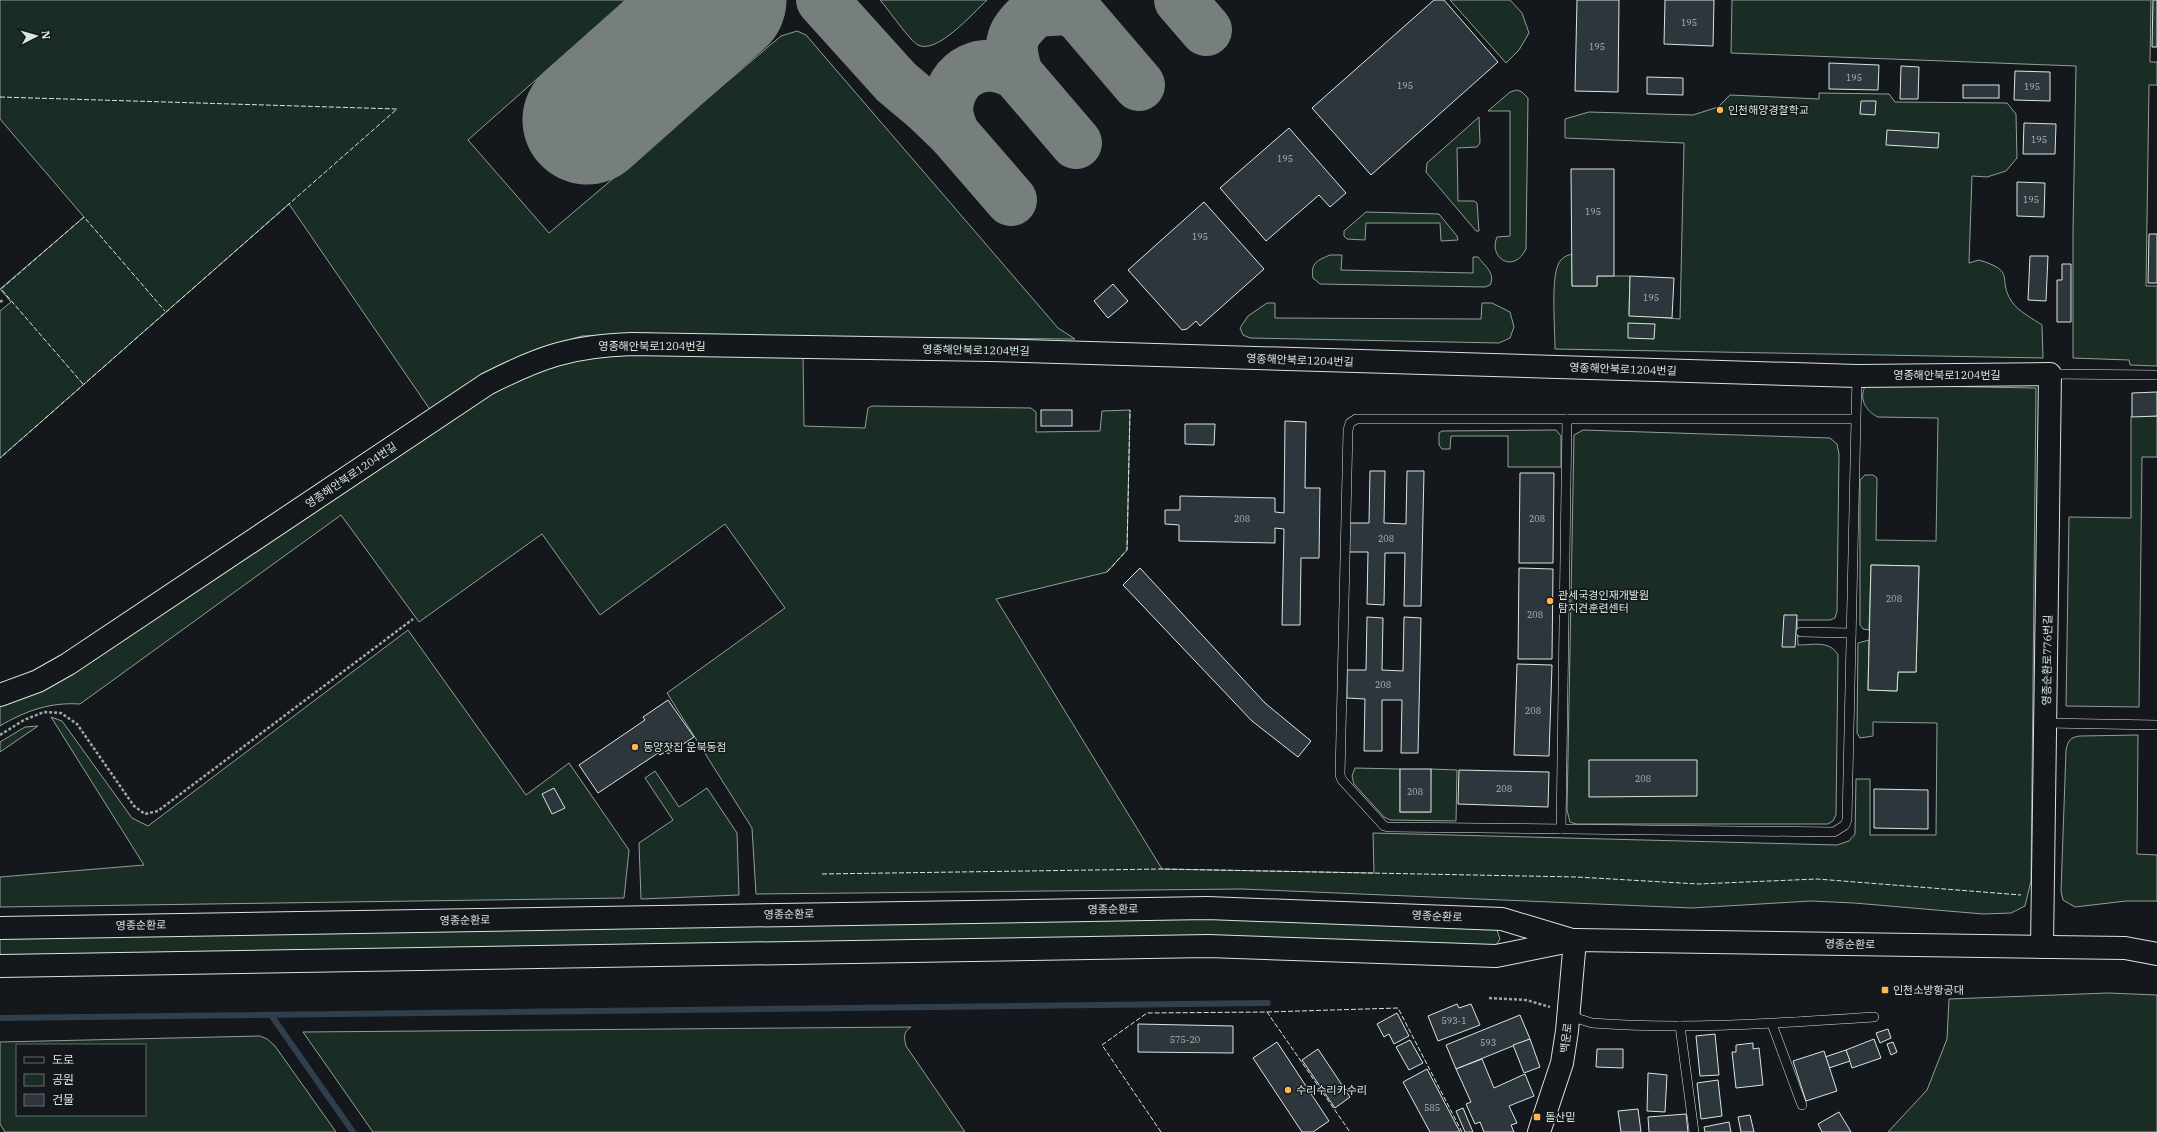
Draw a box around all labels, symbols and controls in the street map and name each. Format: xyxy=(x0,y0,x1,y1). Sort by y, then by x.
north arrow xyxy=(16,16,56,56)
house number: 195 xyxy=(1681,17,1697,28)
text: N xyxy=(39,30,53,40)
house number: 195 xyxy=(1589,41,1605,52)
house number: 195 xyxy=(1846,72,1862,83)
house number: 195 xyxy=(1397,80,1413,91)
house number: 195 xyxy=(2024,81,2040,92)
place label: 인천해양경찰학교 xyxy=(1728,103,1809,117)
marker: 인천해양경찰학교 xyxy=(1715,105,1725,115)
house number: 195 xyxy=(2031,134,2047,145)
house number: 195 xyxy=(1277,153,1293,164)
house number: 195 xyxy=(2023,194,2039,205)
house number: 195 xyxy=(1585,206,1601,217)
house number: 195 xyxy=(1192,231,1208,242)
house number: 195 xyxy=(1643,292,1659,303)
street label: 영종해안북로1204번길 xyxy=(598,339,706,353)
street label: 영종해안북로1204번길 xyxy=(922,342,1030,358)
street label: 영종해안북로1204번길 xyxy=(1246,351,1354,369)
street label: 영종해안북로1204번길 xyxy=(1569,360,1677,378)
street label: 영종해안북로1204번길 xyxy=(1893,368,2001,382)
street label: 영종해안북로1204번길 xyxy=(303,439,399,511)
house number: 208 xyxy=(1234,513,1250,524)
house number: 208 xyxy=(1529,513,1545,524)
house number: 208 xyxy=(1378,533,1394,544)
place label: 관세국경인재개발원 탐지견훈련센터 xyxy=(1558,588,1649,615)
house number: 208 xyxy=(1886,593,1902,604)
marker: 관세국경인재개발원 탐지견훈련센터 xyxy=(1545,596,1555,606)
house number: 208 xyxy=(1527,609,1543,620)
street label: 영종순환로776번길 xyxy=(2039,615,2055,705)
house number: 208 xyxy=(1375,679,1391,690)
house number: 208 xyxy=(1525,705,1541,716)
place label: 동양찻집 운북동점 xyxy=(643,740,727,754)
marker: 동양찻집 운북동점 xyxy=(630,742,640,752)
house number: 208 xyxy=(1635,773,1651,784)
house number: 208 xyxy=(1496,783,1512,794)
house number: 208 xyxy=(1407,786,1423,797)
street label: 영종순환로 xyxy=(1088,902,1138,916)
street label: 영종순환로 xyxy=(764,907,814,921)
street label: 영종순환로 xyxy=(1411,908,1463,924)
street label: 영종순환로 xyxy=(440,913,490,927)
street label: 영종순환로 xyxy=(116,918,166,932)
street label: 영종순환로 xyxy=(1825,937,1875,951)
place label: 인천소방항공대 xyxy=(1893,983,1964,997)
marker: 인천소방항공대 xyxy=(1880,985,1890,995)
house number: 593-1 xyxy=(1441,1015,1467,1026)
street label: 백운로 xyxy=(1557,1022,1575,1054)
house number: 575-20 xyxy=(1170,1034,1200,1045)
house number: 593 xyxy=(1480,1037,1496,1048)
legend xyxy=(16,1044,146,1116)
text: 도로 xyxy=(52,1052,74,1067)
text: 공원 xyxy=(52,1072,74,1087)
place label: 수리수리카수리 xyxy=(1296,1083,1367,1097)
marker: 수리수리카수리 xyxy=(1283,1085,1293,1095)
text: 건물 xyxy=(52,1092,74,1107)
house number: 585 xyxy=(1424,1102,1440,1113)
place label: 돌산밑 xyxy=(1545,1110,1575,1124)
marker: 돌산밑 xyxy=(1532,1112,1542,1122)

